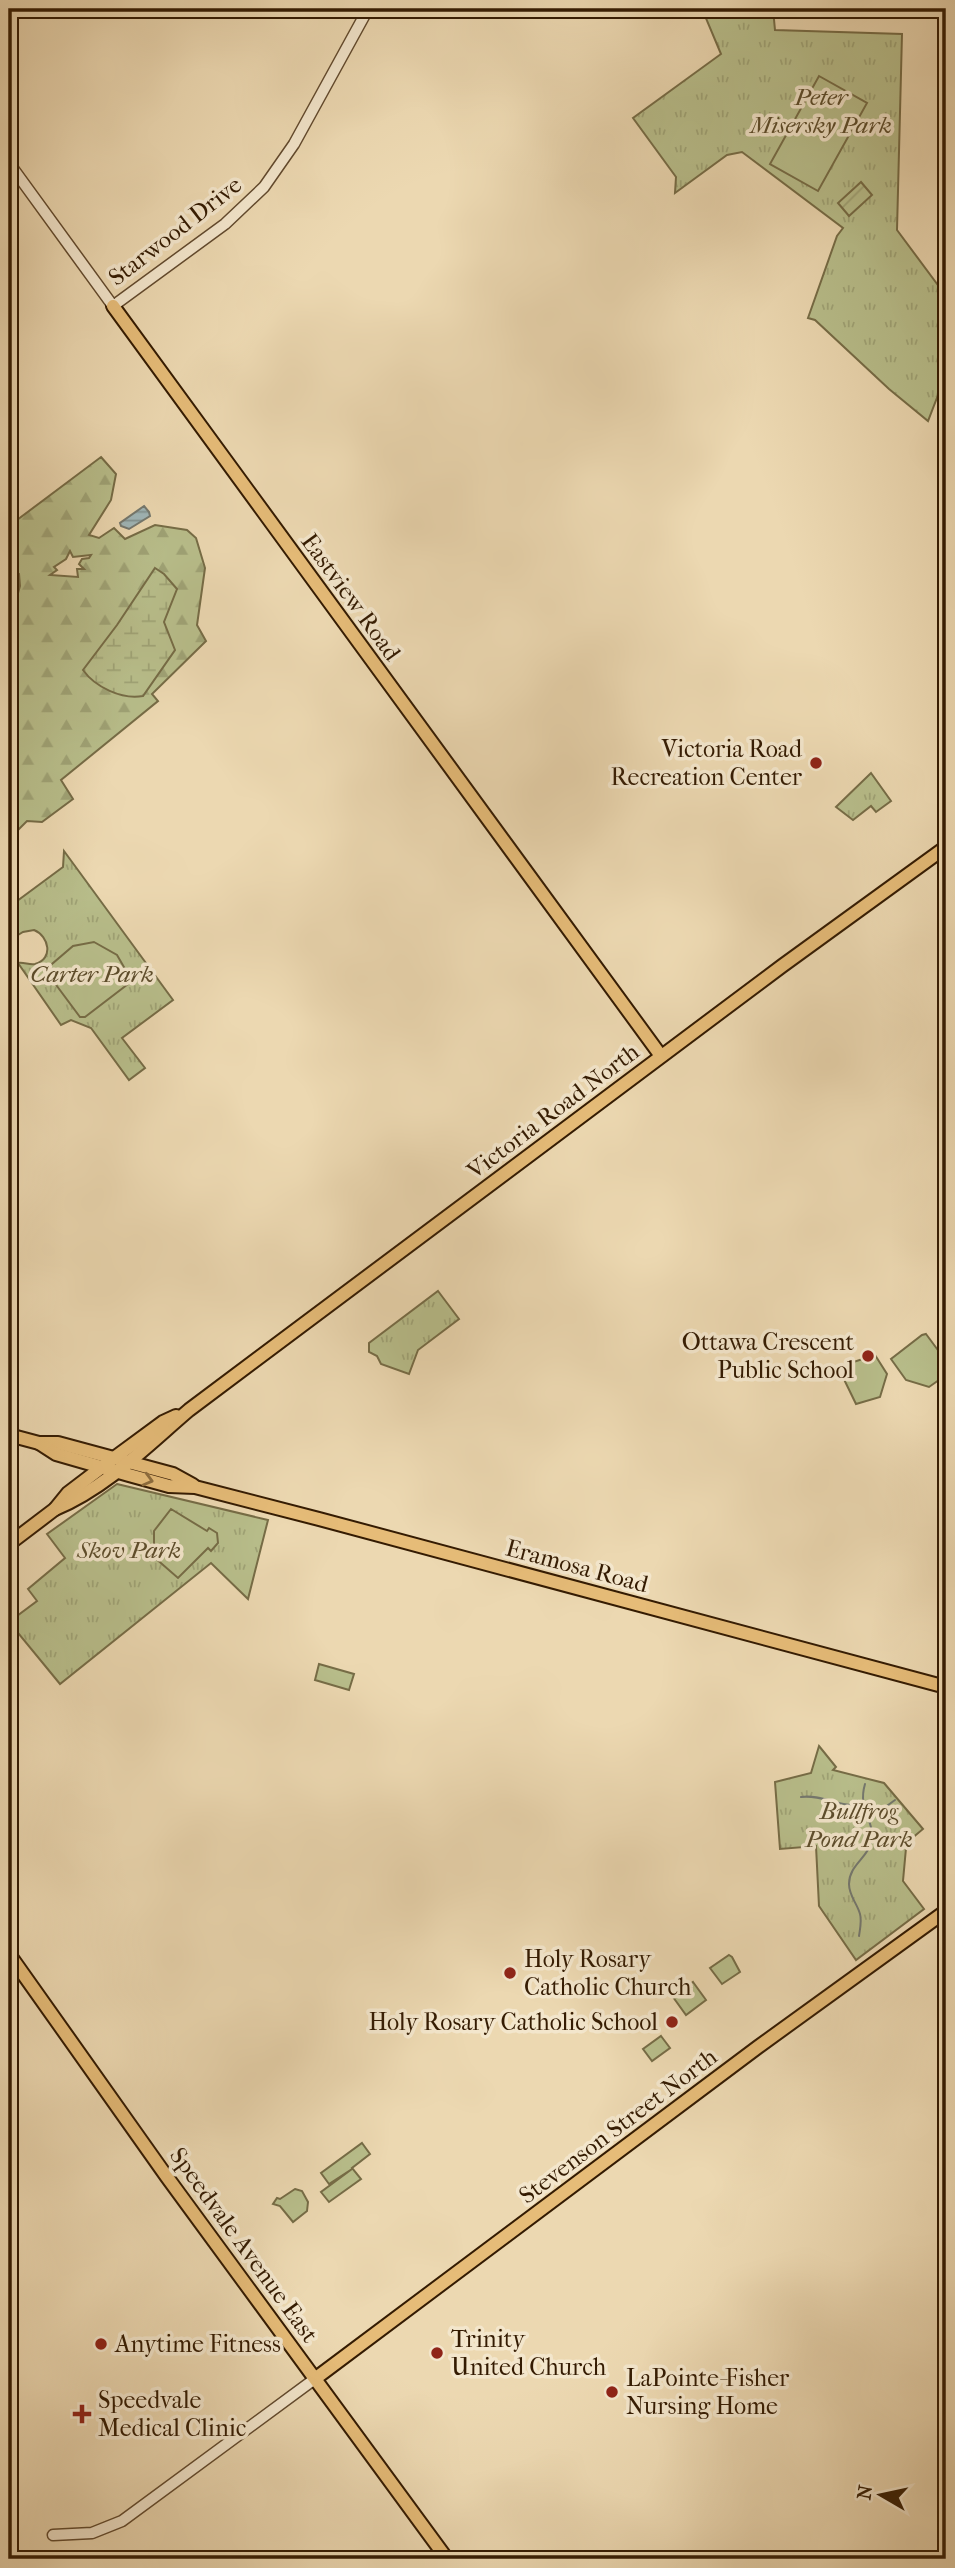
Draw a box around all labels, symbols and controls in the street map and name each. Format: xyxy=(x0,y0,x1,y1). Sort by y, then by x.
park label: Peter Misersky Park xyxy=(748,83,892,139)
street label: Starwood Drive xyxy=(103,170,247,292)
street label: Eastview Road xyxy=(296,528,407,667)
place label: Victoria Road Recreation Center xyxy=(610,735,803,791)
marker: Victoria Road Recreation Center xyxy=(808,755,824,771)
park label: Carter Park xyxy=(30,960,154,988)
street label: Victoria Road North xyxy=(461,1037,645,1185)
place label: Ottawa Crescent Public School xyxy=(682,1328,854,1384)
marker: Ottawa Crescent Public School xyxy=(860,1348,876,1364)
one-way arrow xyxy=(142,1472,154,1486)
street label: Eramosa Road xyxy=(503,1534,652,1599)
park label: Skov Park xyxy=(76,1536,181,1564)
park label: Bullfrog Pond Park xyxy=(804,1797,913,1853)
place label: Holy Rosary Catholic Church xyxy=(524,1945,692,2001)
marker: Holy Rosary Catholic Church xyxy=(502,1965,518,1981)
place label: Holy Rosary Catholic School xyxy=(368,2008,658,2036)
marker: Holy Rosary Catholic School xyxy=(664,2014,680,2030)
street label: Stevenson Street North xyxy=(514,2042,723,2210)
street label: Speedvale Avenue East xyxy=(164,2142,324,2348)
place label: Trinity United Church xyxy=(451,2325,607,2381)
place label: Anytime Fitness xyxy=(114,2330,281,2358)
marker: Anytime Fitness xyxy=(93,2336,109,2352)
marker: Trinity United Church xyxy=(429,2345,445,2361)
place label: LaPointe-Fisher Nursing Home xyxy=(626,2364,790,2420)
marker: LaPointe-Fisher Nursing Home xyxy=(604,2384,620,2400)
place label: Speedvale Medical Clinic xyxy=(98,2386,246,2442)
marker: Speedvale Medical Clinic xyxy=(72,2404,92,2424)
north arrow xyxy=(846,2460,916,2530)
text: N xyxy=(853,2483,877,2501)

